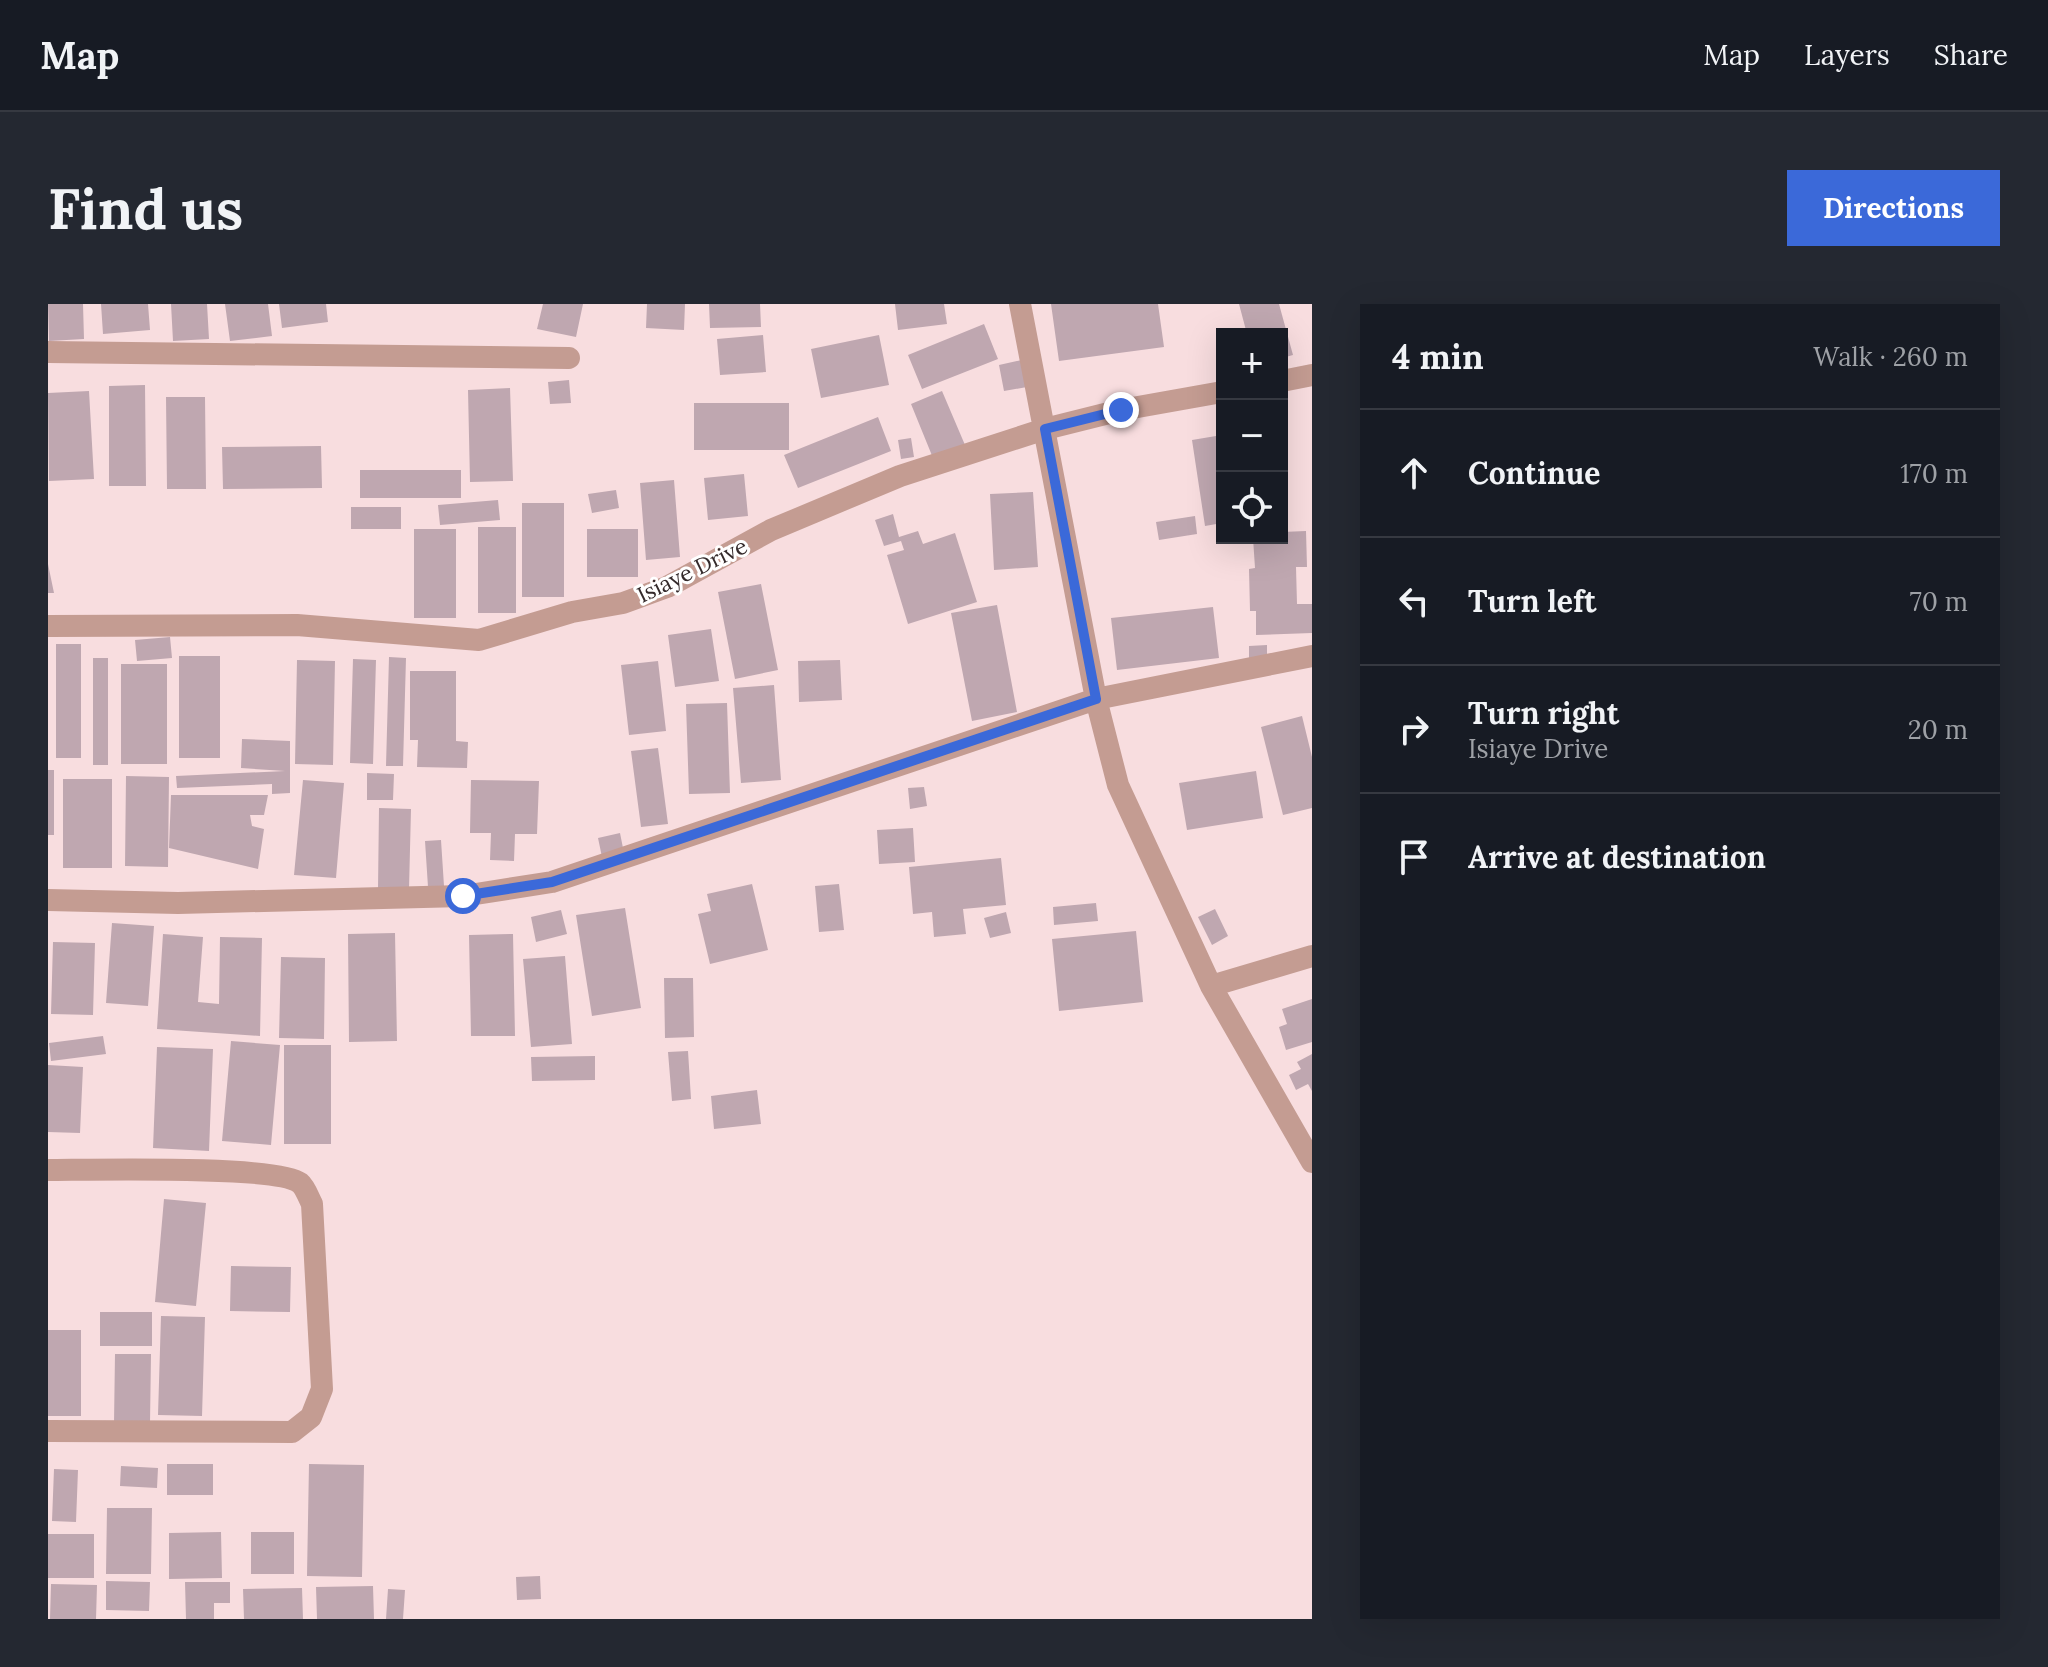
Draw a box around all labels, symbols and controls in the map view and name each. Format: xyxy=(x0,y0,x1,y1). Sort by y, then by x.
text: Map xyxy=(40,31,119,79)
text: Map xyxy=(1703,37,1760,73)
text: Layers xyxy=(1804,37,1890,73)
text: Share xyxy=(1934,37,2008,73)
button: Directions xyxy=(1787,170,2000,246)
text: Find us xyxy=(48,173,243,244)
map controls xyxy=(1216,328,1288,544)
button: + xyxy=(1216,328,1288,400)
text: 4 min xyxy=(1392,335,1484,378)
text: Walk · 260 m xyxy=(1813,340,1968,373)
route end xyxy=(1103,392,1139,428)
button: − xyxy=(1216,400,1288,472)
icon: ahead xyxy=(1392,451,1436,495)
text: Continue xyxy=(1468,454,1600,492)
text: 170 m xyxy=(1900,457,1968,490)
button: locate xyxy=(1216,472,1288,544)
street label: Isiaye Drive xyxy=(632,531,752,609)
icon: left xyxy=(1392,579,1436,623)
text: Turn left xyxy=(1468,582,1596,620)
text: 70 m xyxy=(1910,585,1968,618)
text: Turn right xyxy=(1468,694,1619,732)
icon: right xyxy=(1392,707,1436,751)
text: 20 m xyxy=(1908,713,1968,746)
text: Isiaye Drive xyxy=(1468,732,1608,765)
icon: arrive xyxy=(1392,835,1436,879)
text: Arrive at destination xyxy=(1468,838,1766,876)
route start xyxy=(445,878,481,914)

